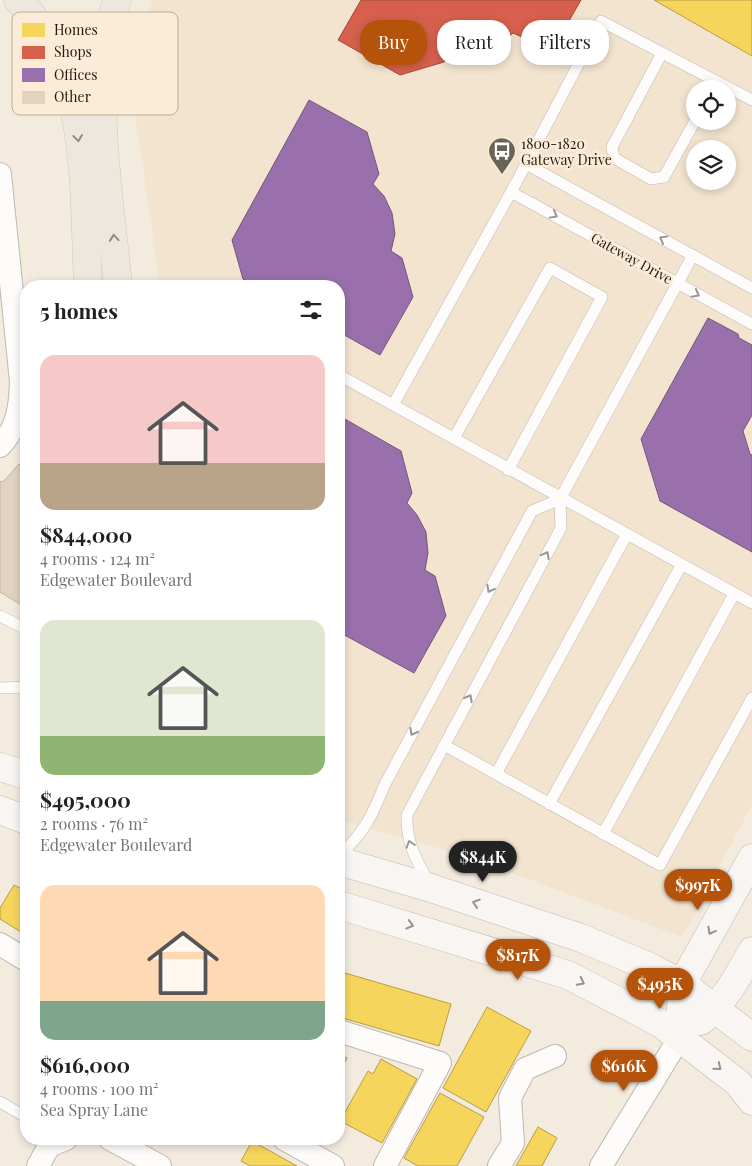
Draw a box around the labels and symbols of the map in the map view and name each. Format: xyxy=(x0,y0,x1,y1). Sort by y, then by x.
legend xyxy=(12,12,178,115)
text: Homes xyxy=(54,20,98,39)
text: Shops xyxy=(54,42,92,61)
text: Offices xyxy=(54,65,98,84)
text: Other xyxy=(54,87,92,106)
one-way arrow xyxy=(72,134,83,142)
place label: 1800-1820 Gateway Drive xyxy=(521,134,612,169)
bus stop icon: 1800-1820 Gateway Drive xyxy=(487,136,517,175)
one-way arrow xyxy=(549,209,558,219)
street label: Gateway Drive xyxy=(588,228,676,288)
one-way arrow xyxy=(109,233,120,241)
one-way arrow xyxy=(660,235,669,245)
one-way arrow xyxy=(691,287,700,297)
one-way arrow xyxy=(540,551,550,560)
one-way arrow xyxy=(486,583,496,592)
one-way arrow xyxy=(463,694,473,703)
one-way arrow xyxy=(409,726,419,735)
pin: $844K xyxy=(448,840,518,883)
one-way arrow xyxy=(405,841,415,849)
pin: $997K xyxy=(663,868,733,911)
one-way arrow xyxy=(473,899,481,909)
one-way arrow xyxy=(406,920,414,930)
one-way arrow xyxy=(708,926,718,935)
pin: $817K xyxy=(483,938,553,981)
pin: $495K xyxy=(625,968,695,1010)
one-way arrow xyxy=(576,976,585,986)
pin: $616K xyxy=(589,1050,659,1092)
one-way arrow xyxy=(712,1062,721,1070)

